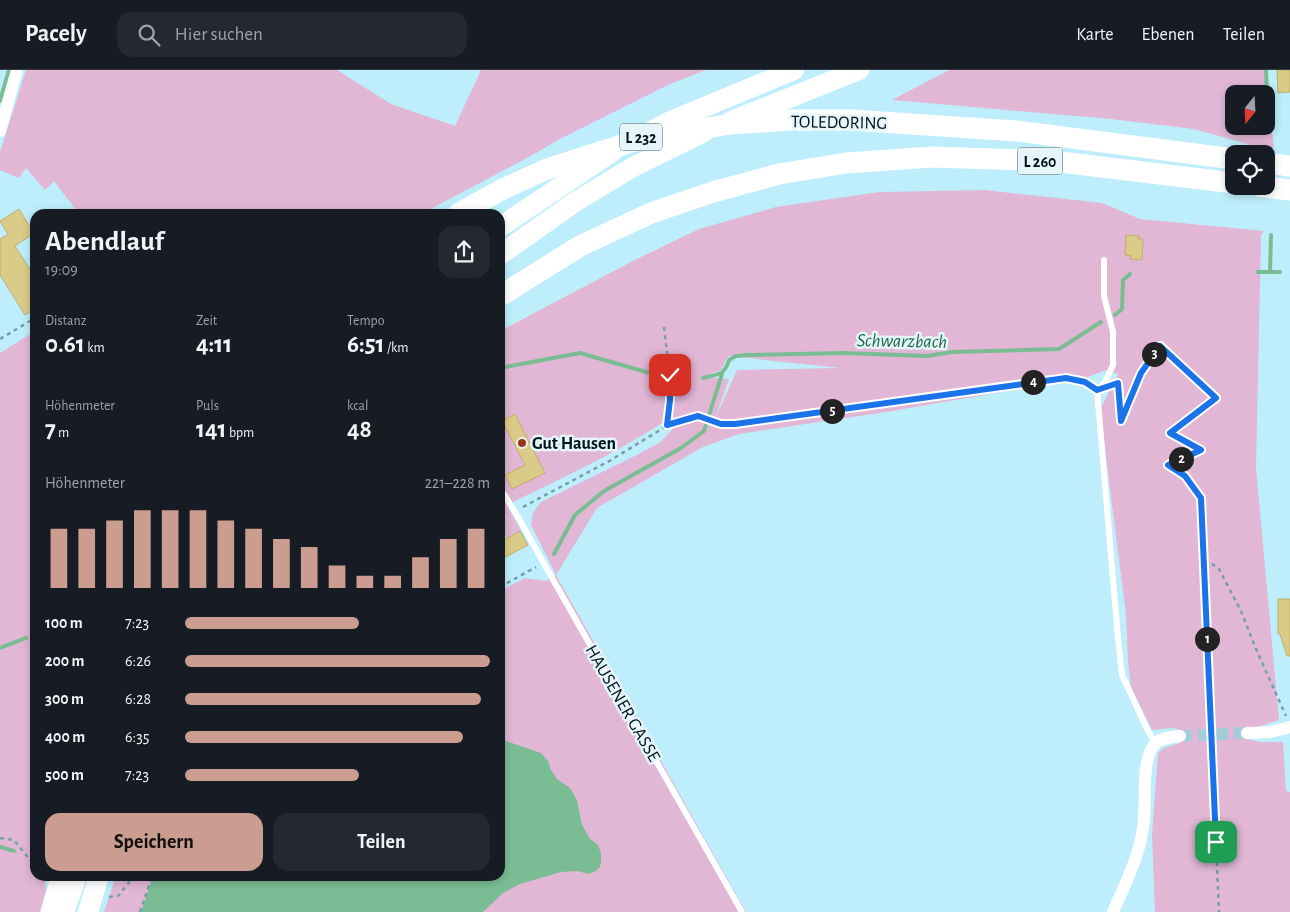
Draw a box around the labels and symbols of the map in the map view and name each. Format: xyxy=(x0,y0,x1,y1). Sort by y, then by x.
north arrow xyxy=(1225,85,1275,135)
street label: TOLEDORING xyxy=(791,113,887,133)
road number: L 232 xyxy=(620,124,662,150)
road number: L 260 xyxy=(1018,148,1062,174)
water label: Schwarzbach xyxy=(857,331,947,352)
pin: 3 xyxy=(1142,342,1166,366)
pin xyxy=(649,354,691,396)
pin: 4 xyxy=(1020,370,1046,394)
pin: 5 xyxy=(820,398,844,424)
place label: Gut Hausen xyxy=(532,435,616,453)
marker: Gut Hausen xyxy=(516,437,528,449)
pin: 2 xyxy=(1168,446,1194,472)
pin: 1 xyxy=(1194,626,1220,652)
street label: HAUSENER GASSE xyxy=(581,642,663,765)
pin xyxy=(1195,821,1237,863)

